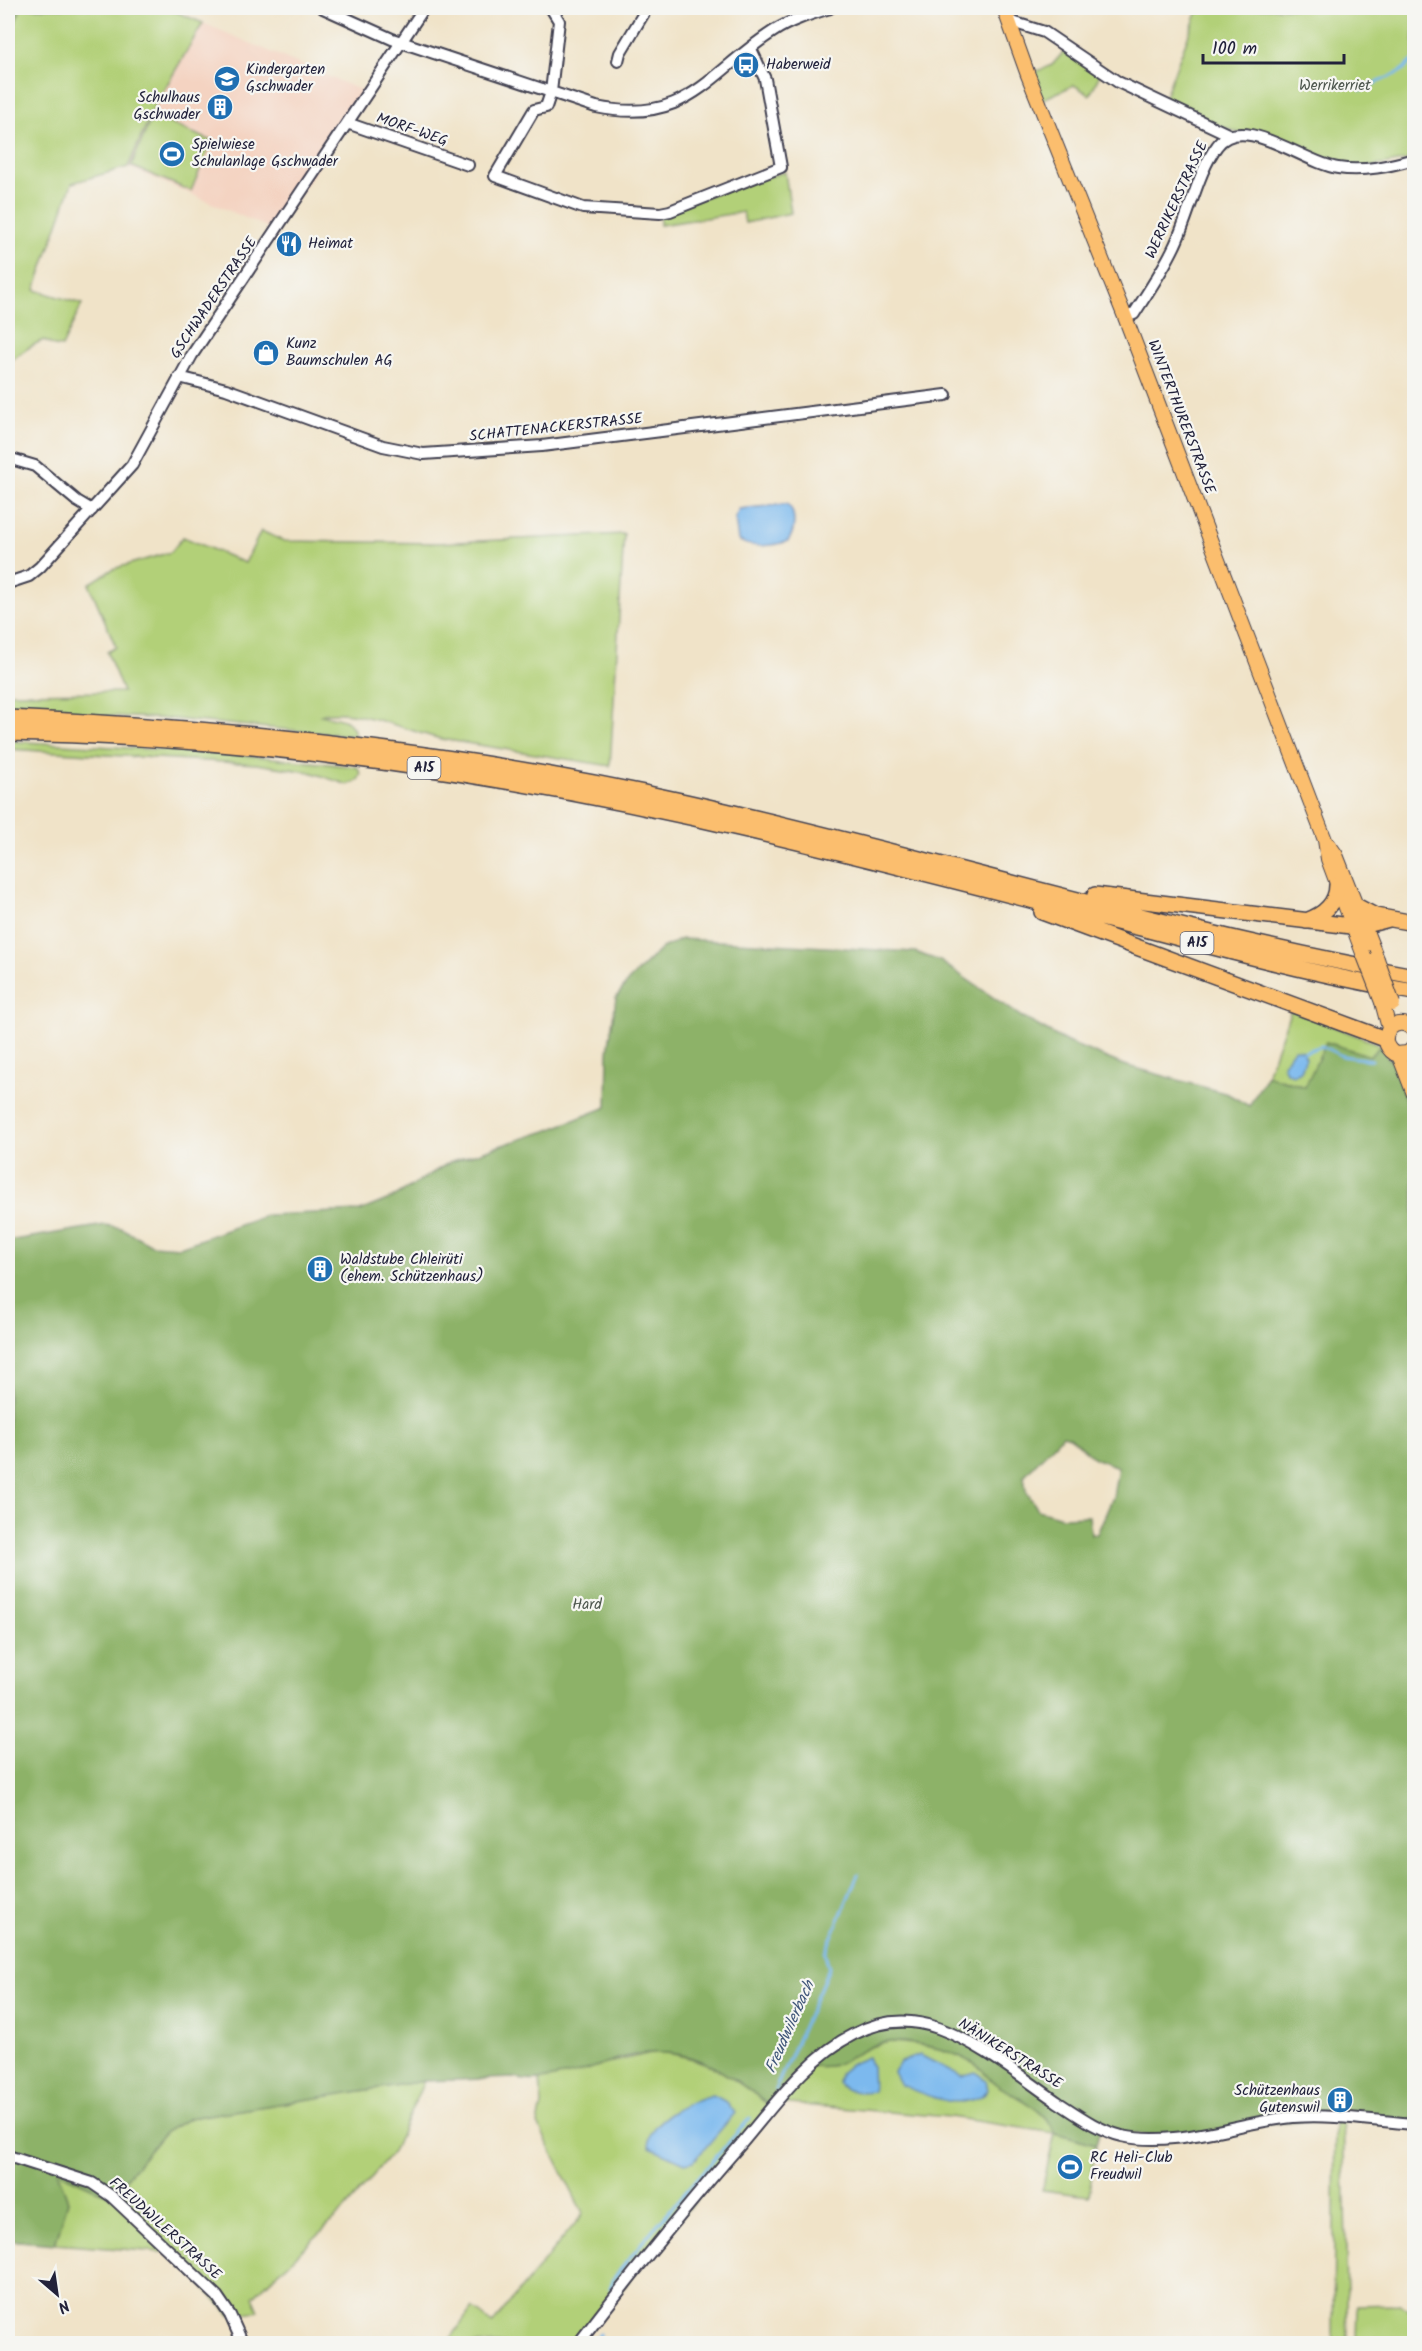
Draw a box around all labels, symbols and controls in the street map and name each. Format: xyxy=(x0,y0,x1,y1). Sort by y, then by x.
scale bar xyxy=(1203,27,1344,65)
text: 100 m xyxy=(1212,35,1257,64)
bus stop icon: Haberweid xyxy=(731,50,761,80)
place label: Haberweid xyxy=(766,53,831,77)
place label: Kindergarten Gschwader xyxy=(246,58,325,99)
school or university icon: Kindergarten Gschwader xyxy=(212,64,242,94)
park label: Werrikerriet xyxy=(1299,74,1371,98)
place label: Schulhaus Gschwader xyxy=(133,86,201,127)
building icon: Schulhaus Gschwader xyxy=(205,92,235,122)
street label: MORF-WEG xyxy=(373,107,451,153)
place label: Spielwiese Schulanlage Gschwader xyxy=(192,133,339,174)
street label: WERRIKERSTRASSE xyxy=(1139,136,1215,263)
sports icon: Spielwiese Schulanlage Gschwader xyxy=(157,139,187,169)
restaurant icon: Heimat xyxy=(274,229,304,259)
street label: GSCHWADERSTRASSE xyxy=(164,231,265,364)
place label: Heimat xyxy=(308,232,353,256)
place label: Kunz Baumschulen AG xyxy=(286,332,393,373)
street label: WINTERTHURERSTRASSE xyxy=(1140,336,1222,499)
shop icon: Kunz Baumschulen AG xyxy=(251,338,281,368)
street label: SCHATTENACKERSTRASSE xyxy=(468,407,645,449)
road number: A15 xyxy=(408,757,440,779)
road number: A15 xyxy=(1180,932,1214,954)
place label: Waldstube Chleirüti (ehem. Schützenhaus) xyxy=(340,1248,484,1289)
building icon: Waldstube Chleirüti (ehem. Schützenhaus) xyxy=(305,1254,335,1284)
park label: Hard xyxy=(572,1593,602,1617)
water label: Freudwilerbach xyxy=(758,1975,822,2077)
street label: NÄNIKERSTRASSE xyxy=(953,2012,1068,2096)
place label: Schützenhaus Gutenswil xyxy=(1234,2079,1321,2120)
building icon: Schützenhaus Gutenswil xyxy=(1325,2085,1355,2115)
place label: RC Heli-Club Freudwil xyxy=(1090,2146,1173,2187)
sports icon: RC Heli-Club Freudwil xyxy=(1055,2152,1085,2182)
street label: FREUDWILERSTRASSE xyxy=(103,2172,228,2287)
north arrow xyxy=(27,2264,87,2324)
text: N xyxy=(53,2292,74,2319)

